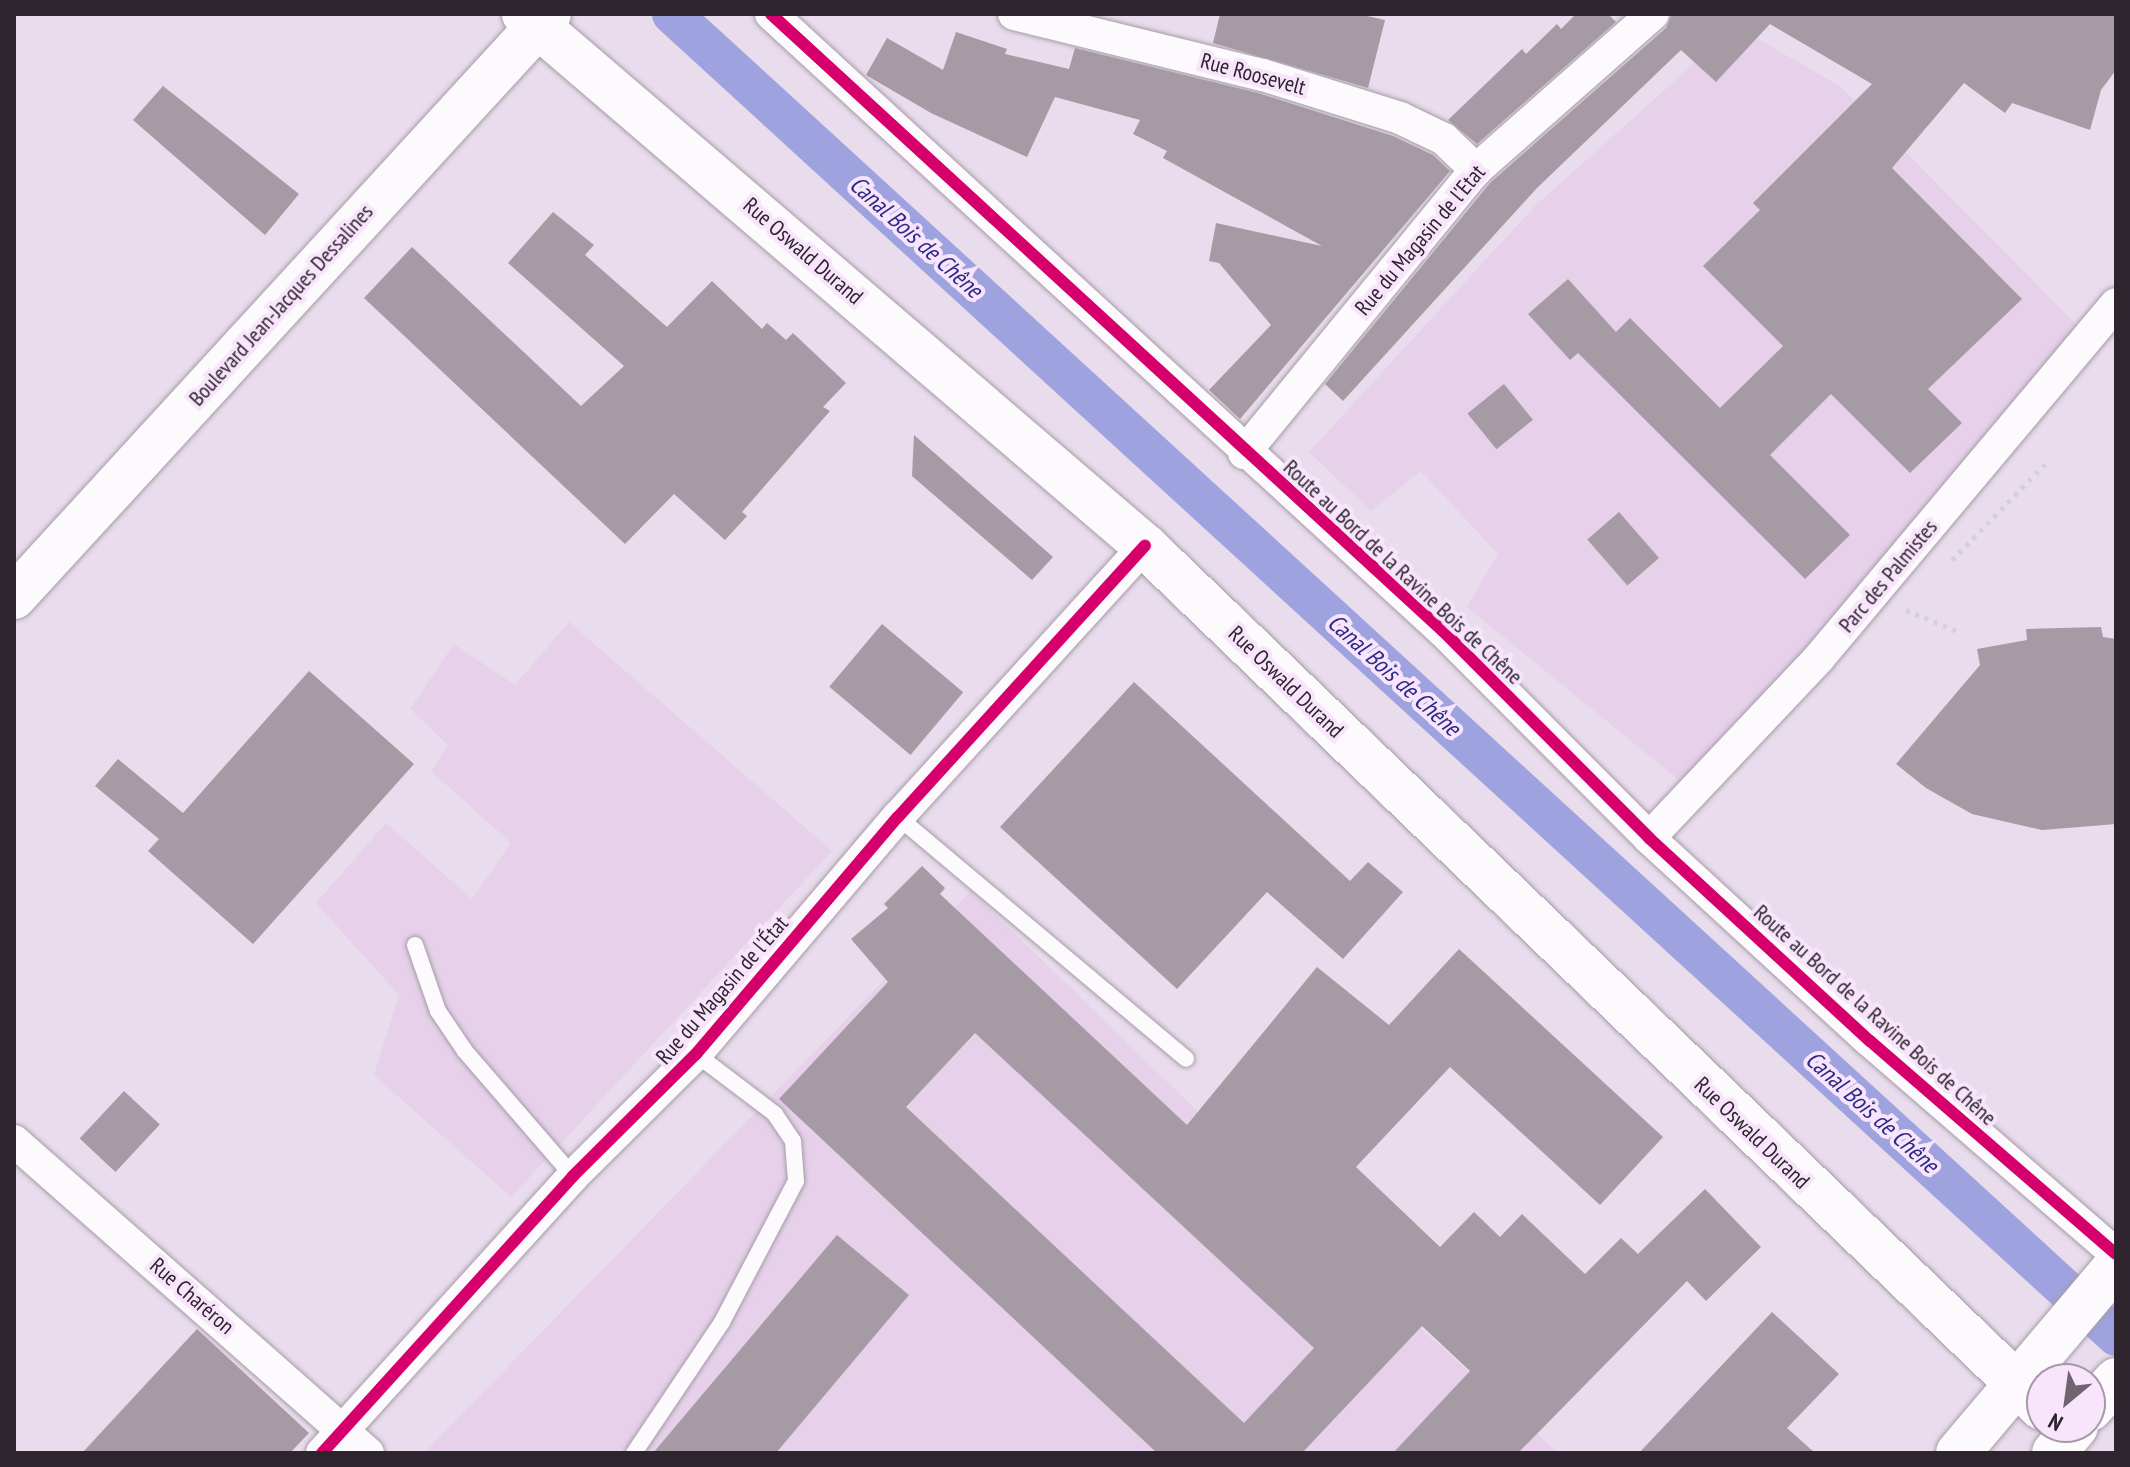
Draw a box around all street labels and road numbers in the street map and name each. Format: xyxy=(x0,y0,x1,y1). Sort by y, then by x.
street label: Rue Roosevelt xyxy=(1198,47,1308,101)
street label: Rue du Magasin de l'Etat xyxy=(1349,160,1491,320)
street label: Rue Oswald Durand xyxy=(738,192,868,310)
street label: Boulevard Jean-Jacques Dessalines xyxy=(183,199,379,411)
street label: Route au Bord de la Ravine Bois de Chêne xyxy=(1278,454,1528,690)
street label: Parc des Palmistes xyxy=(1833,514,1943,638)
street label: Rue Oswald Durand xyxy=(1223,621,1349,743)
street label: Route au Bord de la Ravine Bois de Chêne xyxy=(1748,899,2002,1131)
street label: Rue du Magasin de l'État xyxy=(650,910,794,1070)
street label: Rue Oswald Durand xyxy=(1689,1072,1815,1194)
street label: Rue Charéron xyxy=(145,1252,239,1340)

